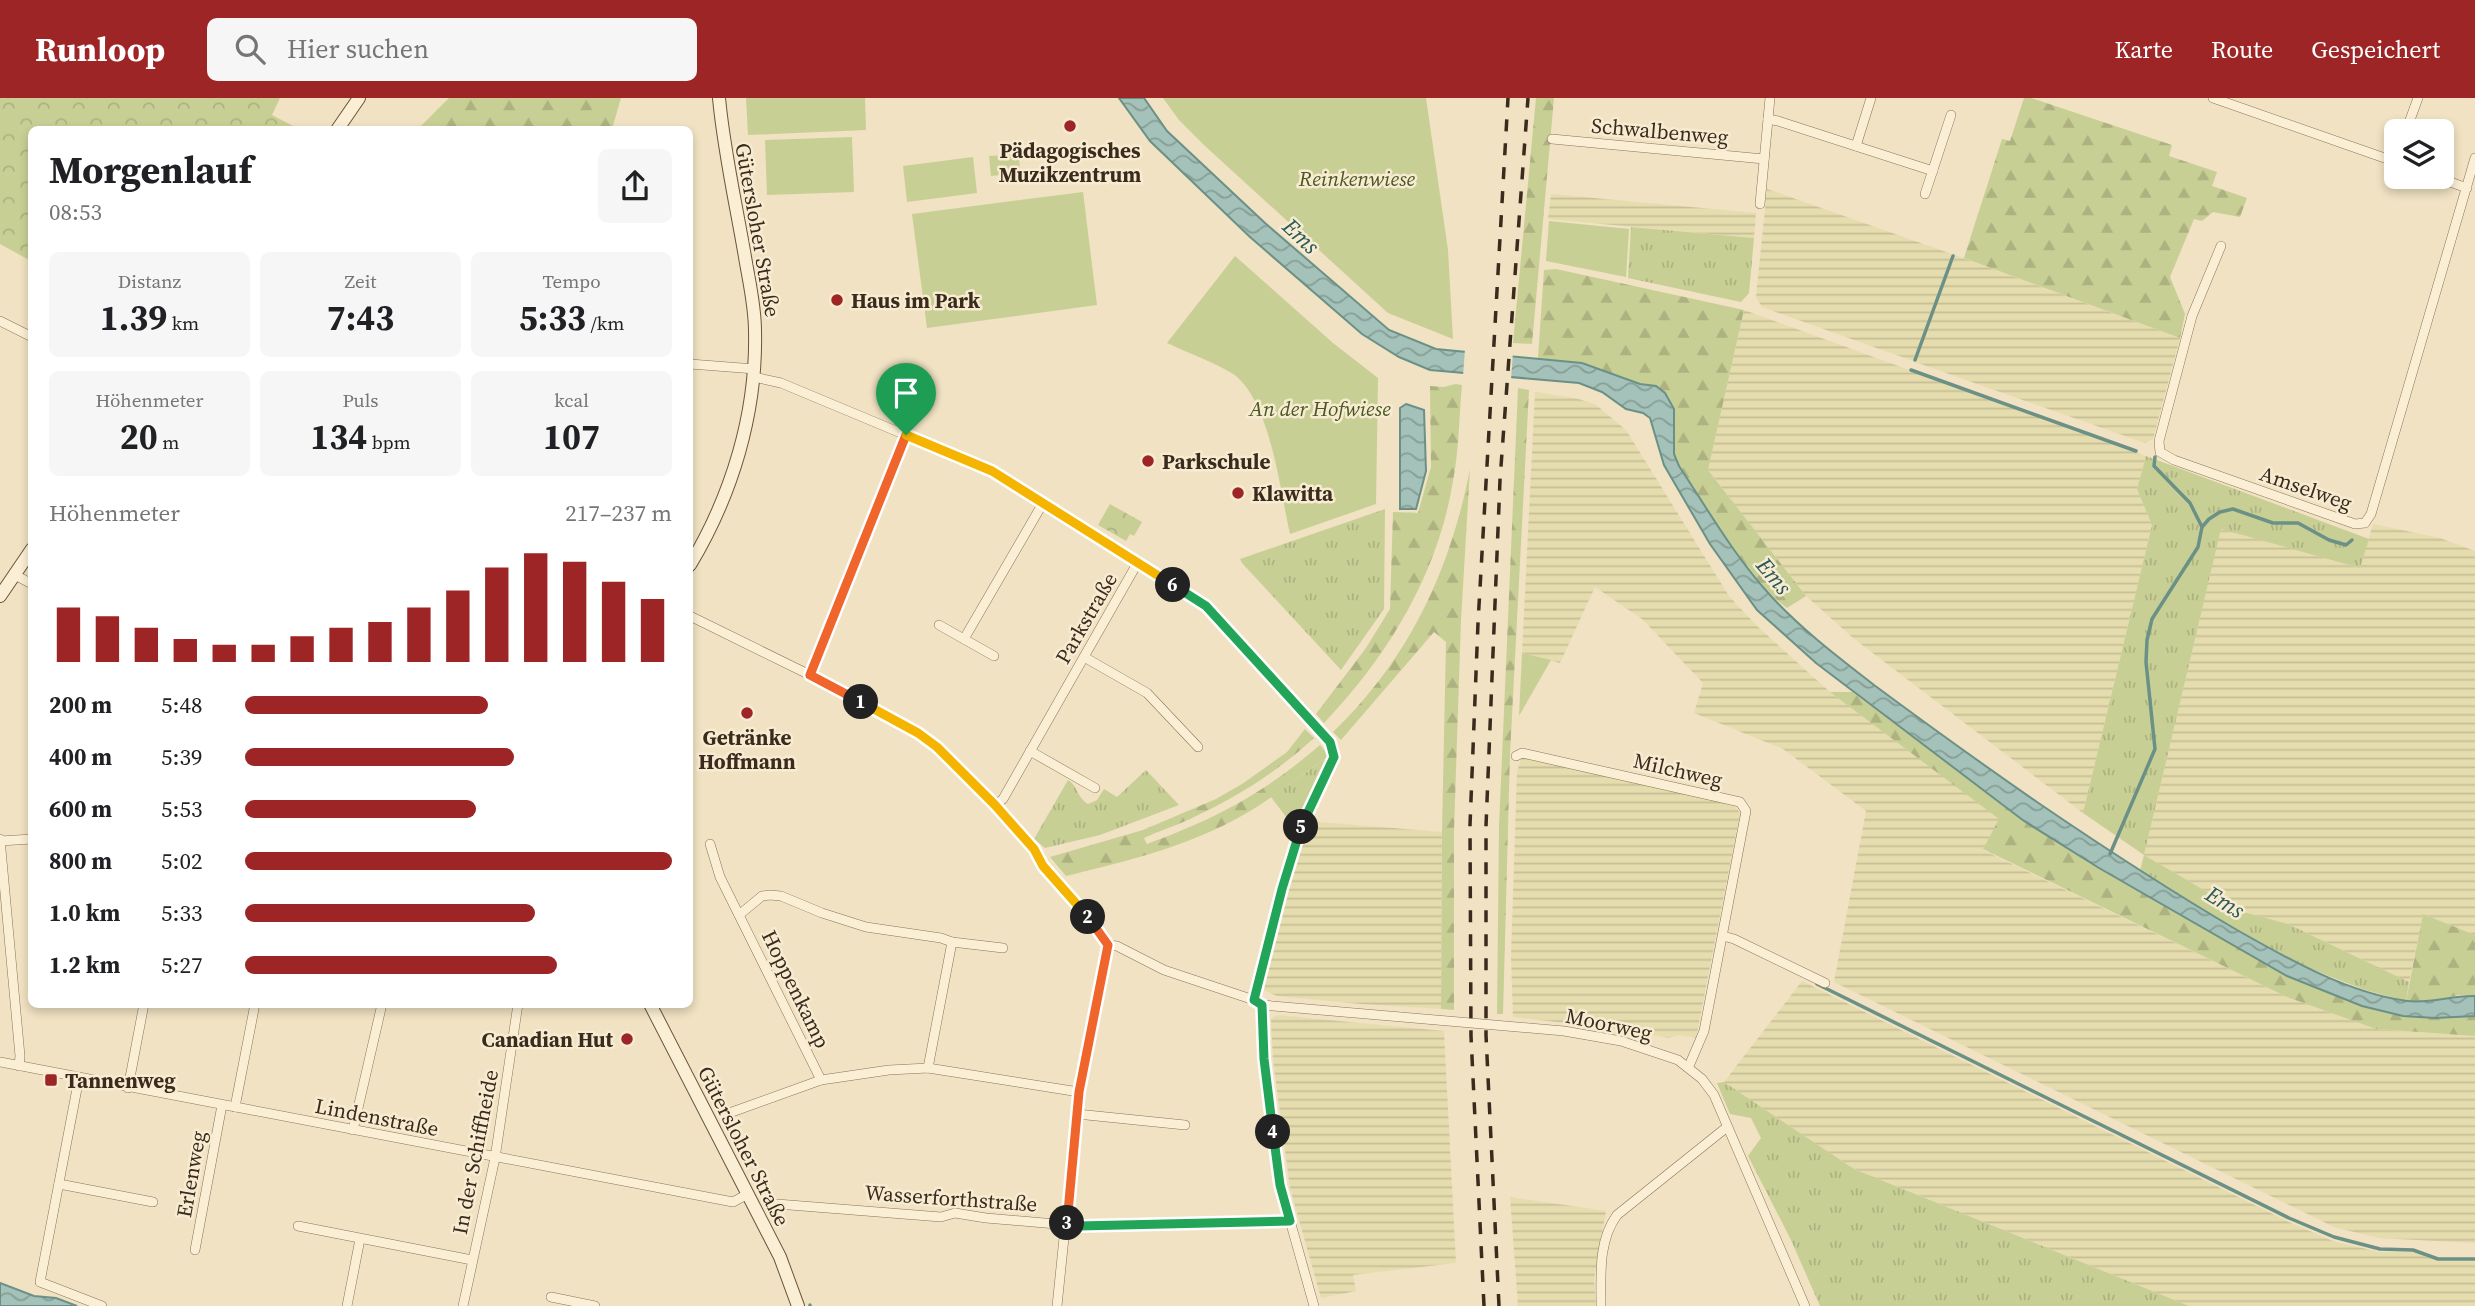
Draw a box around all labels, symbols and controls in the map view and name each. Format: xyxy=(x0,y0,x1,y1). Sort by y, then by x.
search box xyxy=(207,18,697,81)
text: Runloop xyxy=(35,27,165,72)
icon: search xyxy=(231,30,269,68)
text: Hier suchen xyxy=(287,31,429,67)
text: Karte xyxy=(2114,33,2173,66)
text: Route xyxy=(2211,33,2273,66)
text: Gespeichert xyxy=(2311,33,2440,66)
street label: Schwalbenweg xyxy=(1590,111,1730,151)
marker: Pädagogisches Muzikzentrum xyxy=(1062,118,1078,134)
map controls xyxy=(2384,119,2454,189)
button: layers xyxy=(2384,119,2454,189)
place label: Pädagogisches Muzikzentrum xyxy=(999,136,1141,189)
street label: Gütersloher Straße xyxy=(728,141,788,319)
text: Morgenlauf xyxy=(49,144,252,196)
button: share xyxy=(598,149,672,223)
park label: Reinkenwiese xyxy=(1298,164,1416,193)
text: 08:53 xyxy=(49,196,102,228)
water label: Ems xyxy=(1275,210,1327,262)
text: Distanz xyxy=(118,268,181,294)
text: Zeit xyxy=(345,268,377,294)
text: Tempo xyxy=(542,268,601,294)
place label: Haus im Park xyxy=(851,286,981,315)
marker: Haus im Park xyxy=(829,292,845,308)
text: 1.39 xyxy=(100,294,167,342)
text: 7:43 xyxy=(327,294,394,342)
text: 5:33 xyxy=(519,294,586,342)
text: km xyxy=(167,310,199,336)
text: /km xyxy=(586,310,624,336)
pin xyxy=(876,363,936,435)
icon: arrive xyxy=(887,374,925,412)
text: Höhenmeter xyxy=(95,387,204,413)
text: Puls xyxy=(342,387,379,413)
text: kcal xyxy=(554,387,589,413)
park label: An der Hofwiese xyxy=(1248,394,1391,423)
text: 20 xyxy=(120,413,158,461)
text: 134 xyxy=(310,413,367,461)
text: 107 xyxy=(543,413,600,461)
text: m xyxy=(158,429,179,455)
text: bpm xyxy=(367,429,411,455)
place label: Parkschule xyxy=(1162,447,1271,476)
marker: Parkschule xyxy=(1140,453,1156,469)
street label: Amselweg xyxy=(2256,459,2356,517)
place label: Klawitta xyxy=(1252,479,1334,508)
marker: Klawitta xyxy=(1230,485,1246,501)
text: Höhenmeter xyxy=(49,497,180,529)
text: 217–237 m xyxy=(565,497,672,529)
water label: Ems xyxy=(1748,550,1800,602)
street label: Parkstraße xyxy=(1048,567,1124,669)
pin: 6 xyxy=(1156,568,1190,602)
text: 6 xyxy=(1167,571,1178,597)
pin: 1 xyxy=(844,684,878,720)
text: 1 xyxy=(855,688,866,714)
text: 200 m xyxy=(49,689,112,721)
text: 5:48 xyxy=(161,689,202,721)
marker: Getränke Hoffmann xyxy=(739,705,755,721)
place label: Getränke Hoffmann xyxy=(698,723,796,776)
text: 400 m xyxy=(49,741,112,773)
text: 5:39 xyxy=(161,741,202,773)
street label: Milchweg xyxy=(1631,746,1726,794)
text: 600 m xyxy=(49,793,112,825)
text: 5:53 xyxy=(161,793,202,825)
pin: 5 xyxy=(1284,810,1318,844)
text: 5 xyxy=(1295,813,1306,839)
text: 800 m xyxy=(49,845,112,877)
text: 5:02 xyxy=(161,845,202,877)
water label: Ems xyxy=(2199,877,2251,926)
text: 1.0 km xyxy=(49,897,120,929)
text: 5:33 xyxy=(161,897,202,929)
pin: 2 xyxy=(1070,900,1106,934)
text: 2 xyxy=(1082,903,1093,929)
street label: Hoppenkamp xyxy=(755,925,837,1053)
text: 1.2 km xyxy=(49,949,120,981)
text: 5:27 xyxy=(161,949,202,981)
street label: Moorweg xyxy=(1563,1001,1655,1047)
place label: Canadian Hut xyxy=(482,1025,613,1054)
marker: Canadian Hut xyxy=(619,1031,635,1047)
street label: Gütersloher Straße xyxy=(691,1061,797,1231)
place label: Tannenweg xyxy=(65,1066,176,1095)
street label: In der Schiffheide xyxy=(445,1067,505,1237)
marker: Tannenweg xyxy=(43,1072,59,1088)
street label: Lindenstraße xyxy=(313,1091,441,1143)
pin: 4 xyxy=(1256,1114,1290,1150)
text: 4 xyxy=(1267,1118,1278,1144)
street label: Erlenweg xyxy=(169,1128,213,1220)
street label: Wasserforthstraße xyxy=(864,1177,1038,1219)
pin: 3 xyxy=(1050,1206,1084,1240)
text: 3 xyxy=(1061,1209,1072,1235)

